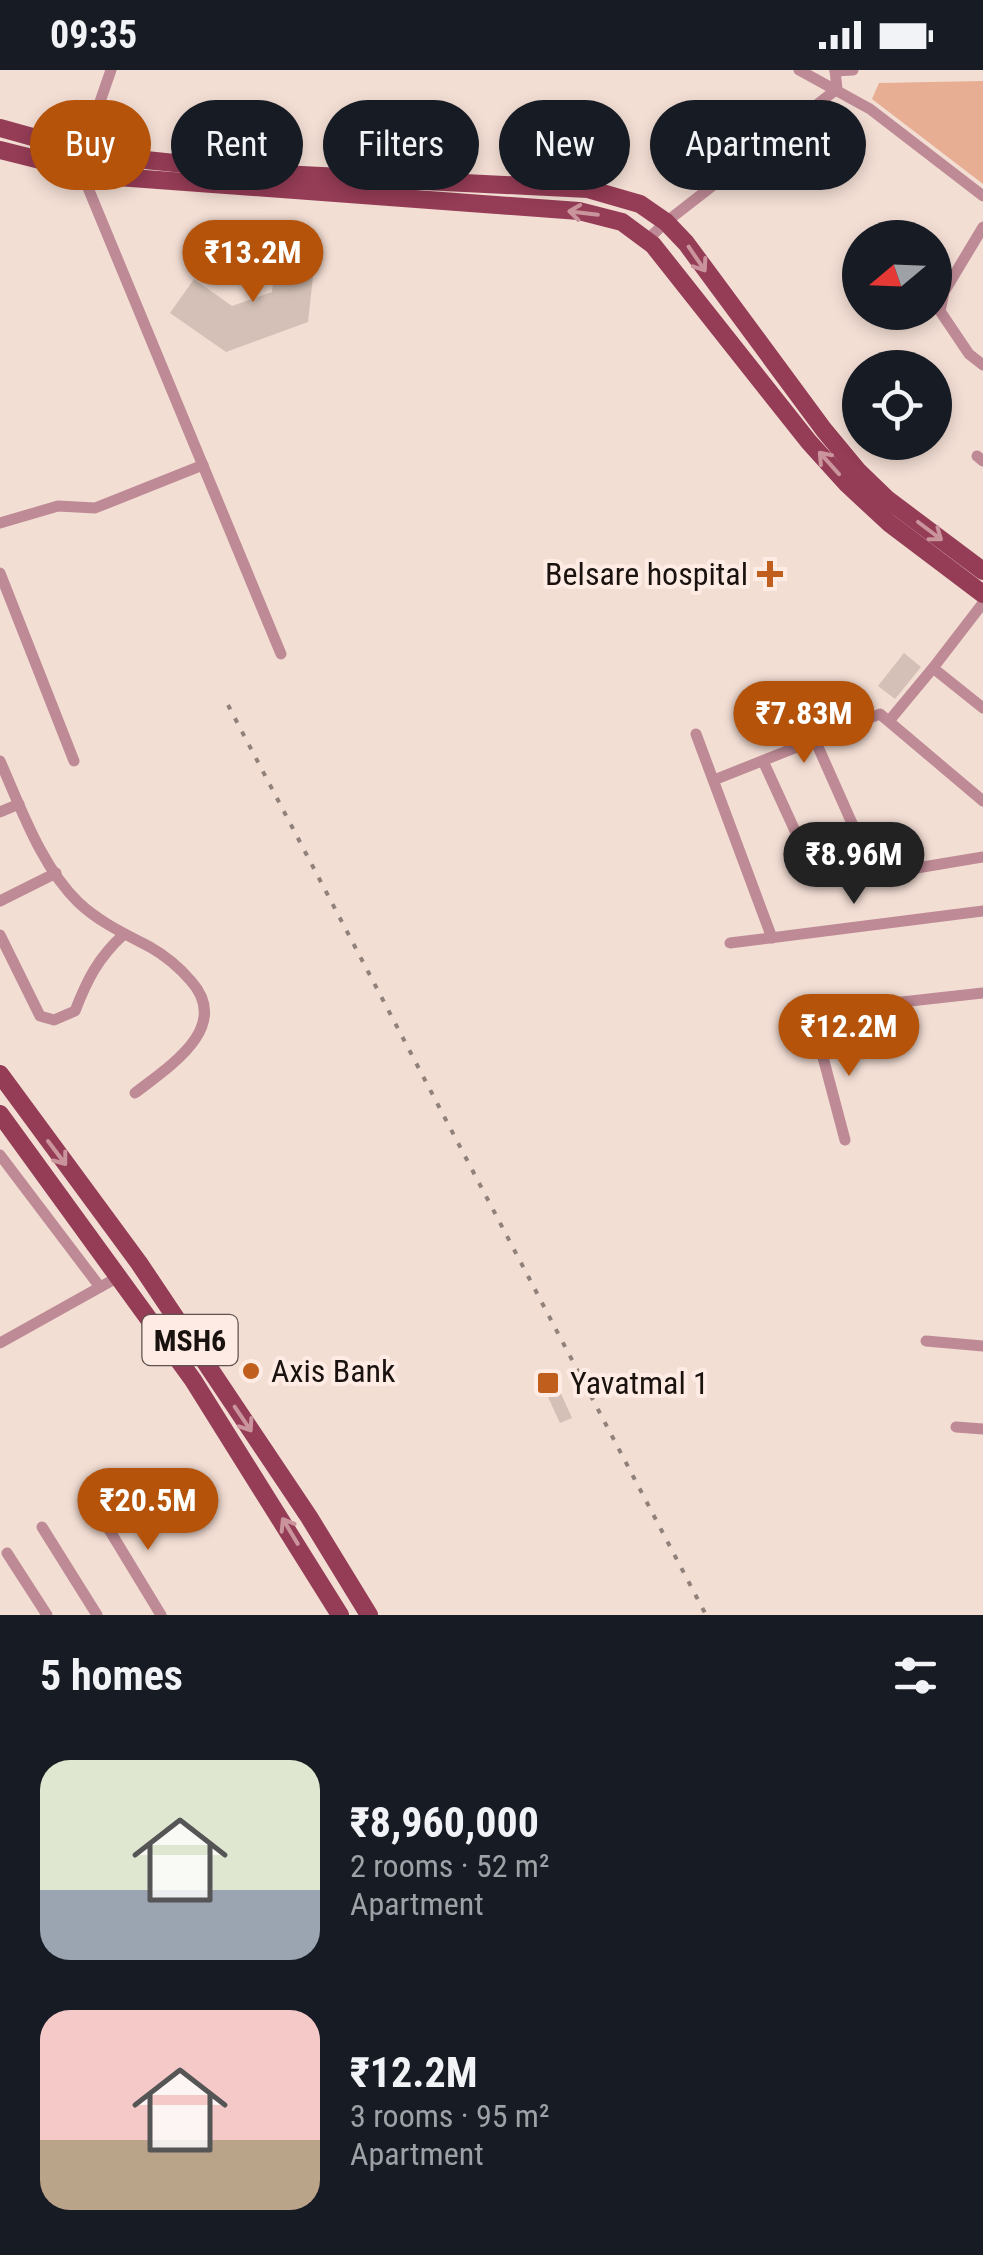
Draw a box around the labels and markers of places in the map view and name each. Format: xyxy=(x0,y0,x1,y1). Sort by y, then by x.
pin: ₹13.2M xyxy=(172,220,334,305)
place label: Belsare hospital xyxy=(545,555,748,593)
marker: Belsare hospital xyxy=(757,561,783,587)
pin: ₹7.83M xyxy=(723,681,885,766)
pin: ₹8.96M xyxy=(773,822,935,907)
pin: ₹12.2M xyxy=(768,994,930,1079)
place label: Axis Bank xyxy=(271,1352,396,1390)
marker: Axis Bank xyxy=(240,1360,262,1382)
place label: Yavatmal 1 xyxy=(570,1364,709,1402)
marker: Yavatmal 1 xyxy=(535,1370,561,1396)
pin: ₹20.5M xyxy=(67,1468,229,1553)

